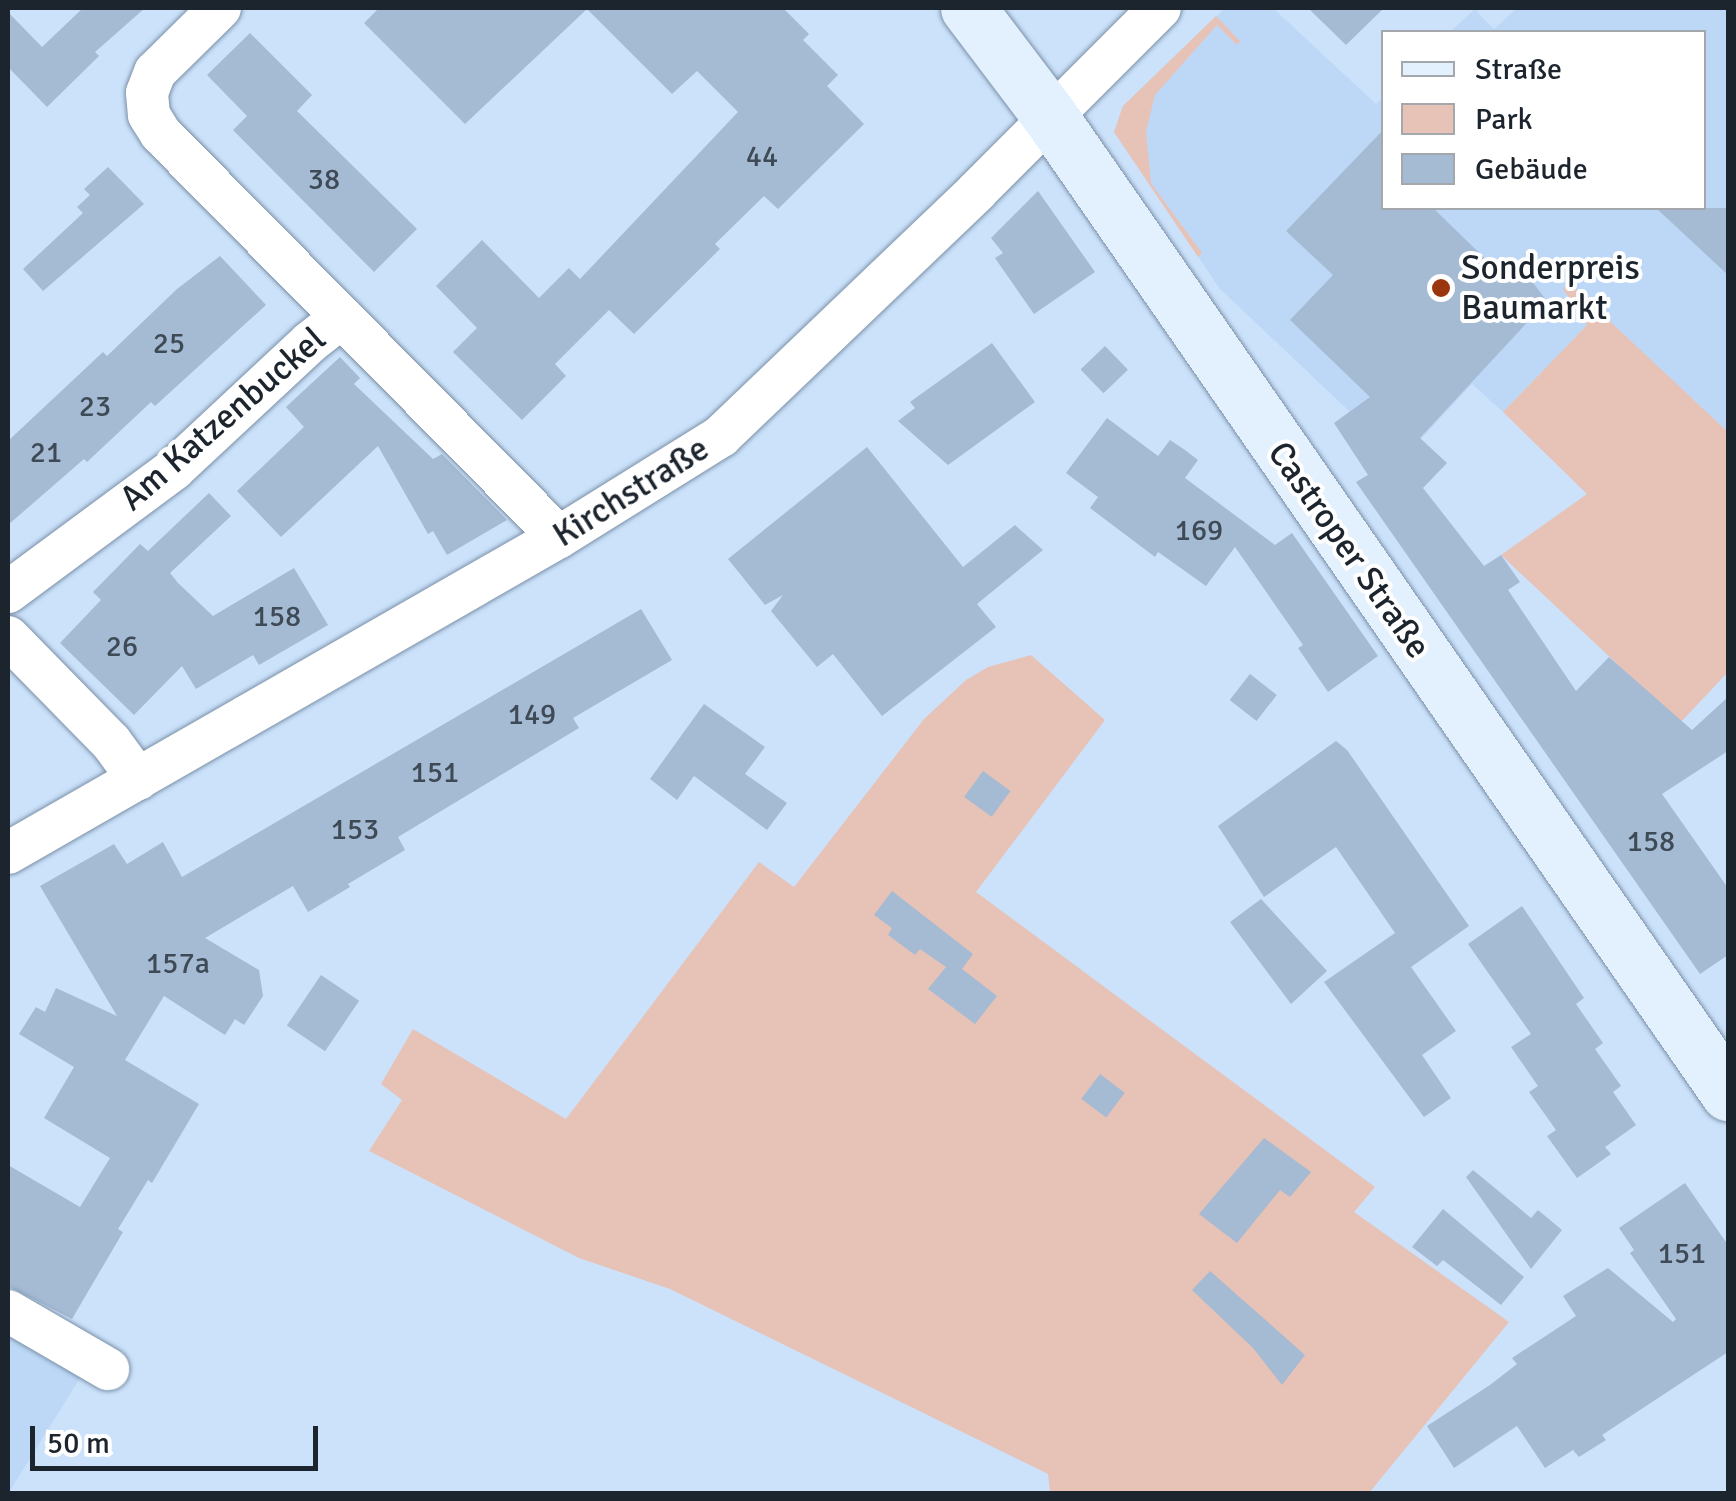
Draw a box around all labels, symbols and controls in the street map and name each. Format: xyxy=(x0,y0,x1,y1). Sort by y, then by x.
legend xyxy=(1381,30,1706,210)
text: Straße xyxy=(1475,51,1562,88)
text: Park xyxy=(1475,101,1533,138)
house number: 44 xyxy=(746,139,778,175)
text: Gebäude xyxy=(1475,151,1588,188)
house number: 38 xyxy=(308,162,340,198)
place label: Sonderpreis Baumarkt xyxy=(1461,247,1640,329)
marker: Sonderpreis Baumarkt xyxy=(1430,277,1452,299)
street label: Am Katzenbuckel xyxy=(112,318,334,520)
house number: 25 xyxy=(153,326,185,362)
house number: 23 xyxy=(79,389,111,425)
street label: Kirchstraße xyxy=(545,428,717,556)
street label: Castroper Straße xyxy=(1259,434,1439,666)
house number: 21 xyxy=(30,435,62,471)
house number: 169 xyxy=(1175,513,1223,549)
house number: 158 xyxy=(253,599,301,635)
house number: 26 xyxy=(106,629,138,665)
house number: 149 xyxy=(508,697,556,733)
house number: 151 xyxy=(411,755,459,791)
house number: 153 xyxy=(331,812,379,848)
house number: 158 xyxy=(1627,824,1675,860)
house number: 157a xyxy=(146,946,210,982)
house number: 151 xyxy=(1658,1236,1706,1272)
scale bar xyxy=(35,1406,322,1468)
text: 50 m xyxy=(47,1425,110,1462)

